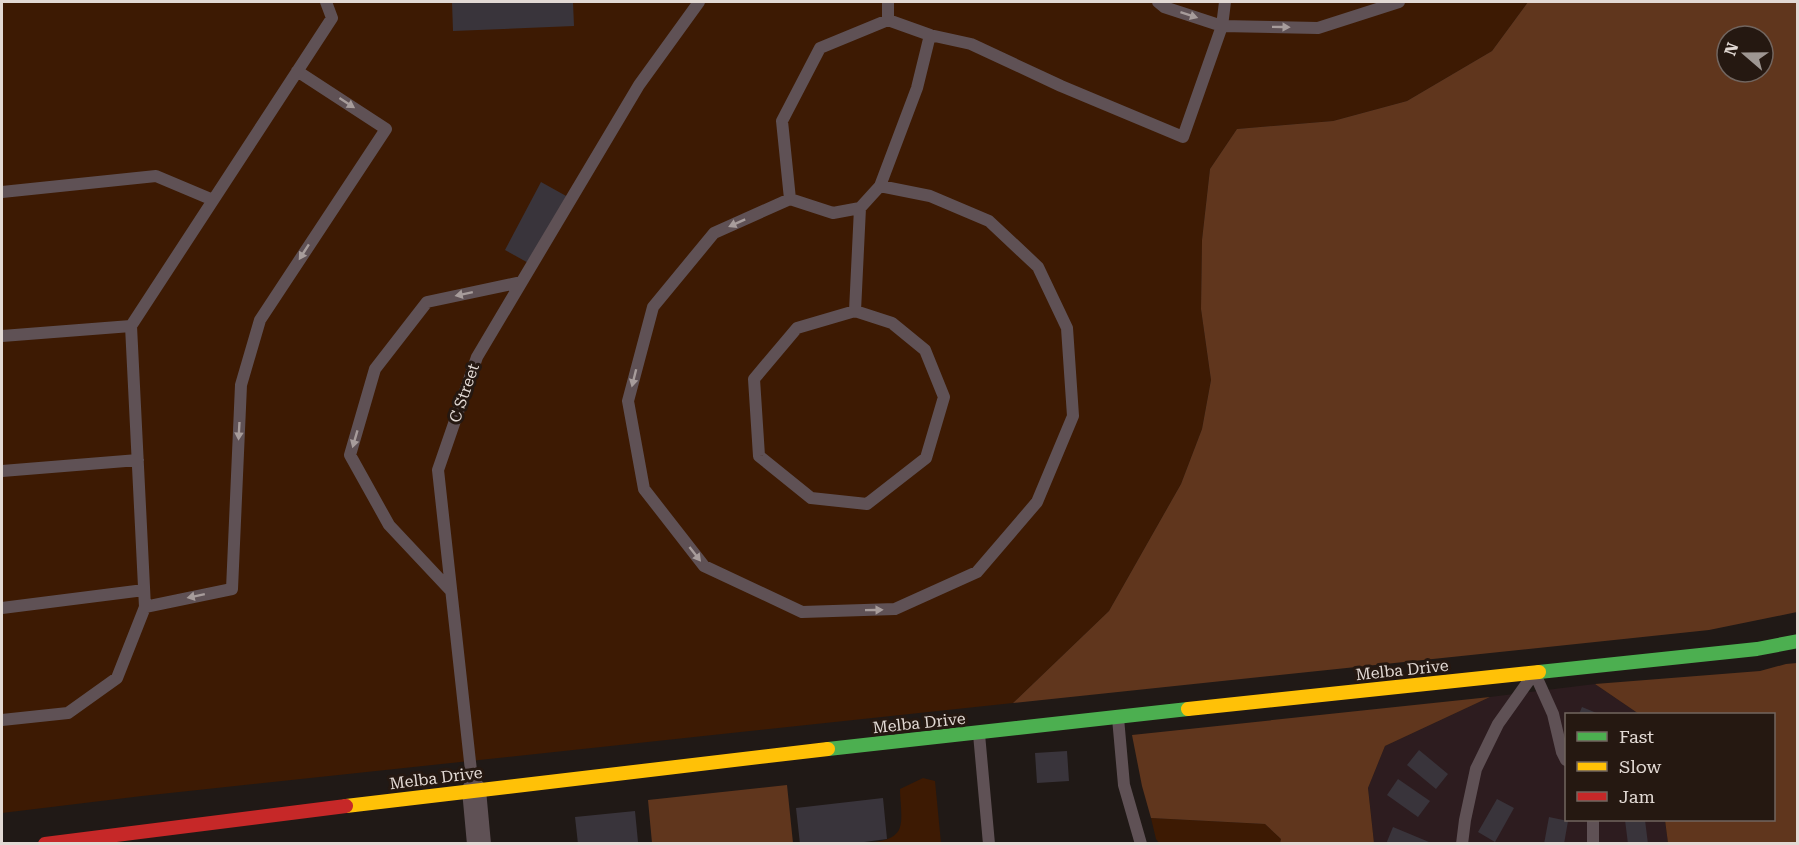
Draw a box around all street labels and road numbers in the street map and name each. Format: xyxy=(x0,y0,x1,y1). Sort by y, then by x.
street label: C Street xyxy=(445,361,483,425)
street label: Melba Drive xyxy=(1355,656,1450,684)
street label: Melba Drive xyxy=(872,709,967,737)
street label: Melba Drive xyxy=(389,763,484,793)

